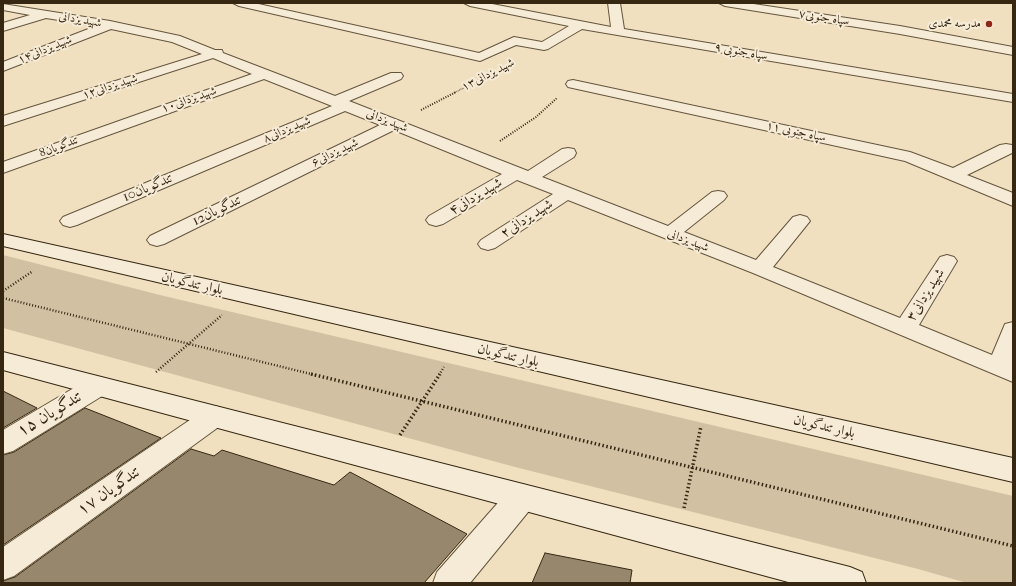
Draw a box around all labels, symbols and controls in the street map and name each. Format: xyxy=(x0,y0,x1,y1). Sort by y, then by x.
street label: سپاه جنوبی۷ xyxy=(798,7,850,29)
street label: شهید یزدانی xyxy=(57,9,103,31)
place label: مدرسه محمدی xyxy=(928,17,981,31)
marker: مدرسه محمدی xyxy=(984,19,994,29)
street label: شهید یزدانی۱۴ xyxy=(16,33,74,67)
street label: ۹ سپاه جنوبی xyxy=(713,40,769,64)
street label: شهید یزدانی۱۳ xyxy=(459,56,517,94)
street label: شهید یزدانی۱۲ xyxy=(81,71,139,103)
street label: شهید یزدانی۱۰ xyxy=(160,84,218,116)
street label: شهید یزدانی xyxy=(364,106,410,136)
street label: شهید یزدانی۸ xyxy=(261,114,313,146)
street label: ۱۱ سپاه جنوبی xyxy=(765,119,827,145)
street label: 8تندگویان xyxy=(37,133,81,161)
street label: شهید یزدانی۶ xyxy=(309,135,361,171)
street label: 10تندگویان xyxy=(120,170,176,206)
street label: شهید یزدانی۴ xyxy=(447,175,505,219)
street label: 12تندگویان xyxy=(190,192,244,230)
street label: شهید یزدانی۲ xyxy=(498,196,556,242)
street label: شهید یزدانی xyxy=(665,227,711,255)
street label: شهید یزدانی۳ xyxy=(903,266,949,324)
street label: بلوار تندگویان xyxy=(160,269,224,299)
street label: بلوار تندگویان xyxy=(476,341,540,371)
street label: ۱۵ تندگویان xyxy=(14,387,86,441)
street label: بلوار تندگویان xyxy=(792,412,856,442)
street label: ۱۷ تندگویان xyxy=(73,462,145,520)

